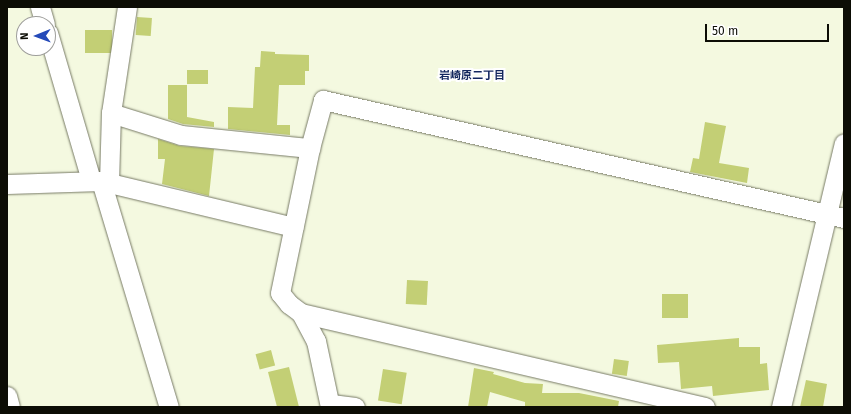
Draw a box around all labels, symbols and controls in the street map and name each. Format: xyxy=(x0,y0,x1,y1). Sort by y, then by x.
north arrow xyxy=(16,16,56,56)
scale bar xyxy=(707,16,831,42)
text: 50 m xyxy=(712,24,738,38)
text: N xyxy=(18,32,31,40)
district label: 岩崎原二丁目 xyxy=(439,69,505,83)

